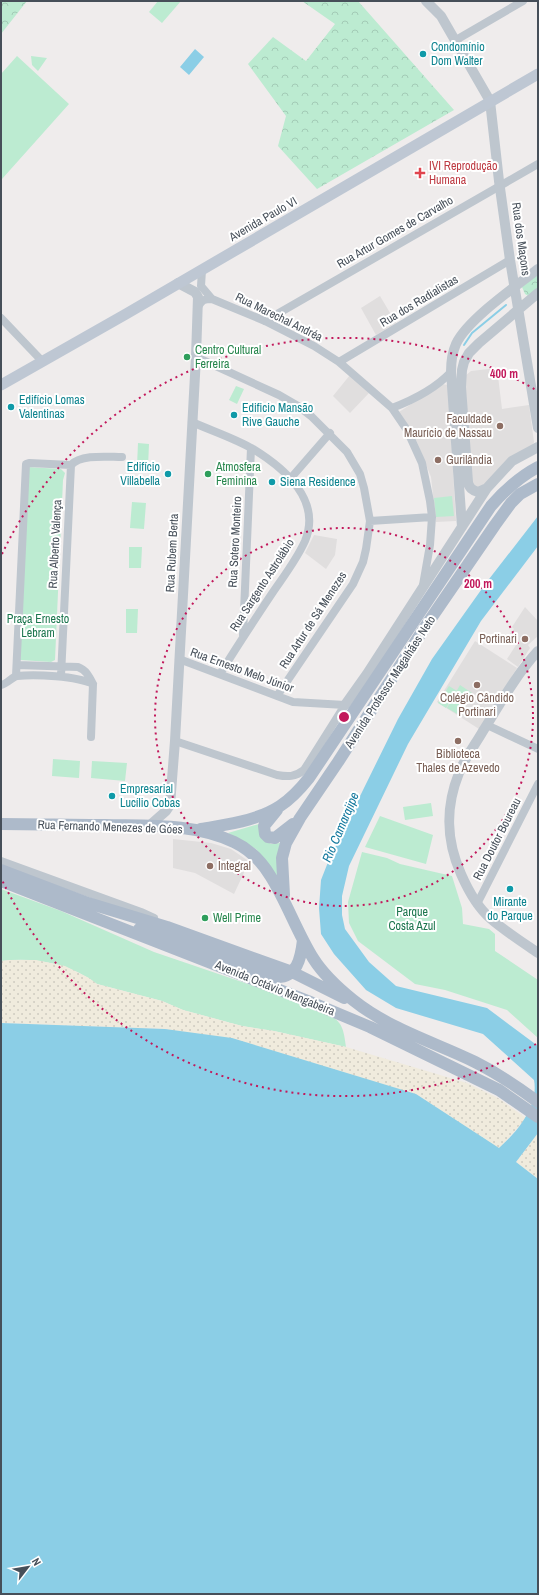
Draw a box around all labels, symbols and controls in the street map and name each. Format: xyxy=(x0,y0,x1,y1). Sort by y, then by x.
place label: Condomínio Dom Walter xyxy=(431,39,485,69)
marker: Condomínio Dom Walter xyxy=(418,49,428,59)
place label: IVI Reprodução Humana xyxy=(429,158,497,188)
marker: IVI Reprodução Humana xyxy=(414,167,426,179)
street label: Rua Artur Gomes de Carvalho xyxy=(334,192,456,272)
street label: Avenida Paulo VI xyxy=(225,193,300,245)
street label: Rua dos Maçons xyxy=(508,201,534,277)
street label: Rua dos Radialistas xyxy=(377,271,461,331)
street label: Rua Marechal Andréa xyxy=(233,289,326,345)
place label: Centro Cultural Ferreira xyxy=(195,342,261,372)
marker: Centro Cultural Ferreira xyxy=(182,352,192,362)
text: 400 m xyxy=(490,366,518,382)
place label: Edifício Lomas Valentinas xyxy=(19,392,85,422)
place label: Edificio Mansão Rive Gauche xyxy=(242,400,313,430)
marker: Edifício Lomas Valentinas xyxy=(6,402,16,412)
marker: Edificio Mansão Rive Gauche xyxy=(229,410,239,420)
place label: Faculdade Maurício de Nassau xyxy=(404,411,492,441)
marker: Faculdade Maurício de Nassau xyxy=(495,421,505,431)
place label: Gurilândia xyxy=(446,452,492,468)
marker: Gurilândia xyxy=(433,455,443,465)
place label: Edifício Villabella xyxy=(120,459,161,489)
place label: Atmosfera Feminina xyxy=(215,459,261,489)
marker: Edifício Villabella xyxy=(163,469,173,479)
marker: Atmosfera Feminina xyxy=(203,469,213,479)
place label: Siena Residence xyxy=(280,474,356,490)
marker: Siena Residence xyxy=(267,477,277,487)
street label: Rua Sotero Monteiro xyxy=(225,496,245,588)
street label: Rua Alberto Valença xyxy=(45,499,65,589)
street label: Rua Rubem Berta xyxy=(162,513,182,593)
street label: Rua Sargento Astrolábio xyxy=(226,536,298,634)
street label: Rua Artur de Sá Menezes xyxy=(276,568,350,672)
text: 200 m xyxy=(464,576,492,592)
park label: Praça Ernesto Lebram xyxy=(7,611,69,641)
street label: Avenida Professor Magalhães Neto xyxy=(340,613,439,752)
place label: Portinari xyxy=(479,631,517,647)
marker: Portinari xyxy=(520,634,530,644)
street label: Rua Ernesto Melo Júnior xyxy=(188,644,297,696)
marker: Colégio Cândido Portinari xyxy=(472,680,482,690)
place label: Colégio Cândido Portinari xyxy=(440,690,514,720)
centre of rings xyxy=(337,710,351,724)
marker: Biblioteca Thales de Azevedo xyxy=(453,736,463,746)
place label: Biblioteca Thales de Azevedo xyxy=(416,746,500,776)
place label: Empresarial Lucílio Cobas xyxy=(120,781,180,811)
water label: Rio Camarajipe xyxy=(318,789,363,865)
marker: Empresarial Lucílio Cobas xyxy=(107,791,117,801)
street label: Rua Doutor Boureau xyxy=(469,795,525,883)
street label: Rua Fernando Menezes de Góes xyxy=(37,816,183,838)
place label: Integral xyxy=(218,858,251,874)
marker: Integral xyxy=(205,861,215,871)
marker: Mirante do Parque xyxy=(505,884,515,894)
place label: Mirante do Parque xyxy=(487,894,533,924)
park label: Parque Costa Azul xyxy=(388,904,436,934)
place label: Well Prime xyxy=(213,910,261,926)
marker: Well Prime xyxy=(200,913,210,923)
street label: Avenida Octávio Mangabeira xyxy=(212,956,338,1020)
north arrow xyxy=(8,1547,48,1587)
text: N xyxy=(29,1555,44,1568)

